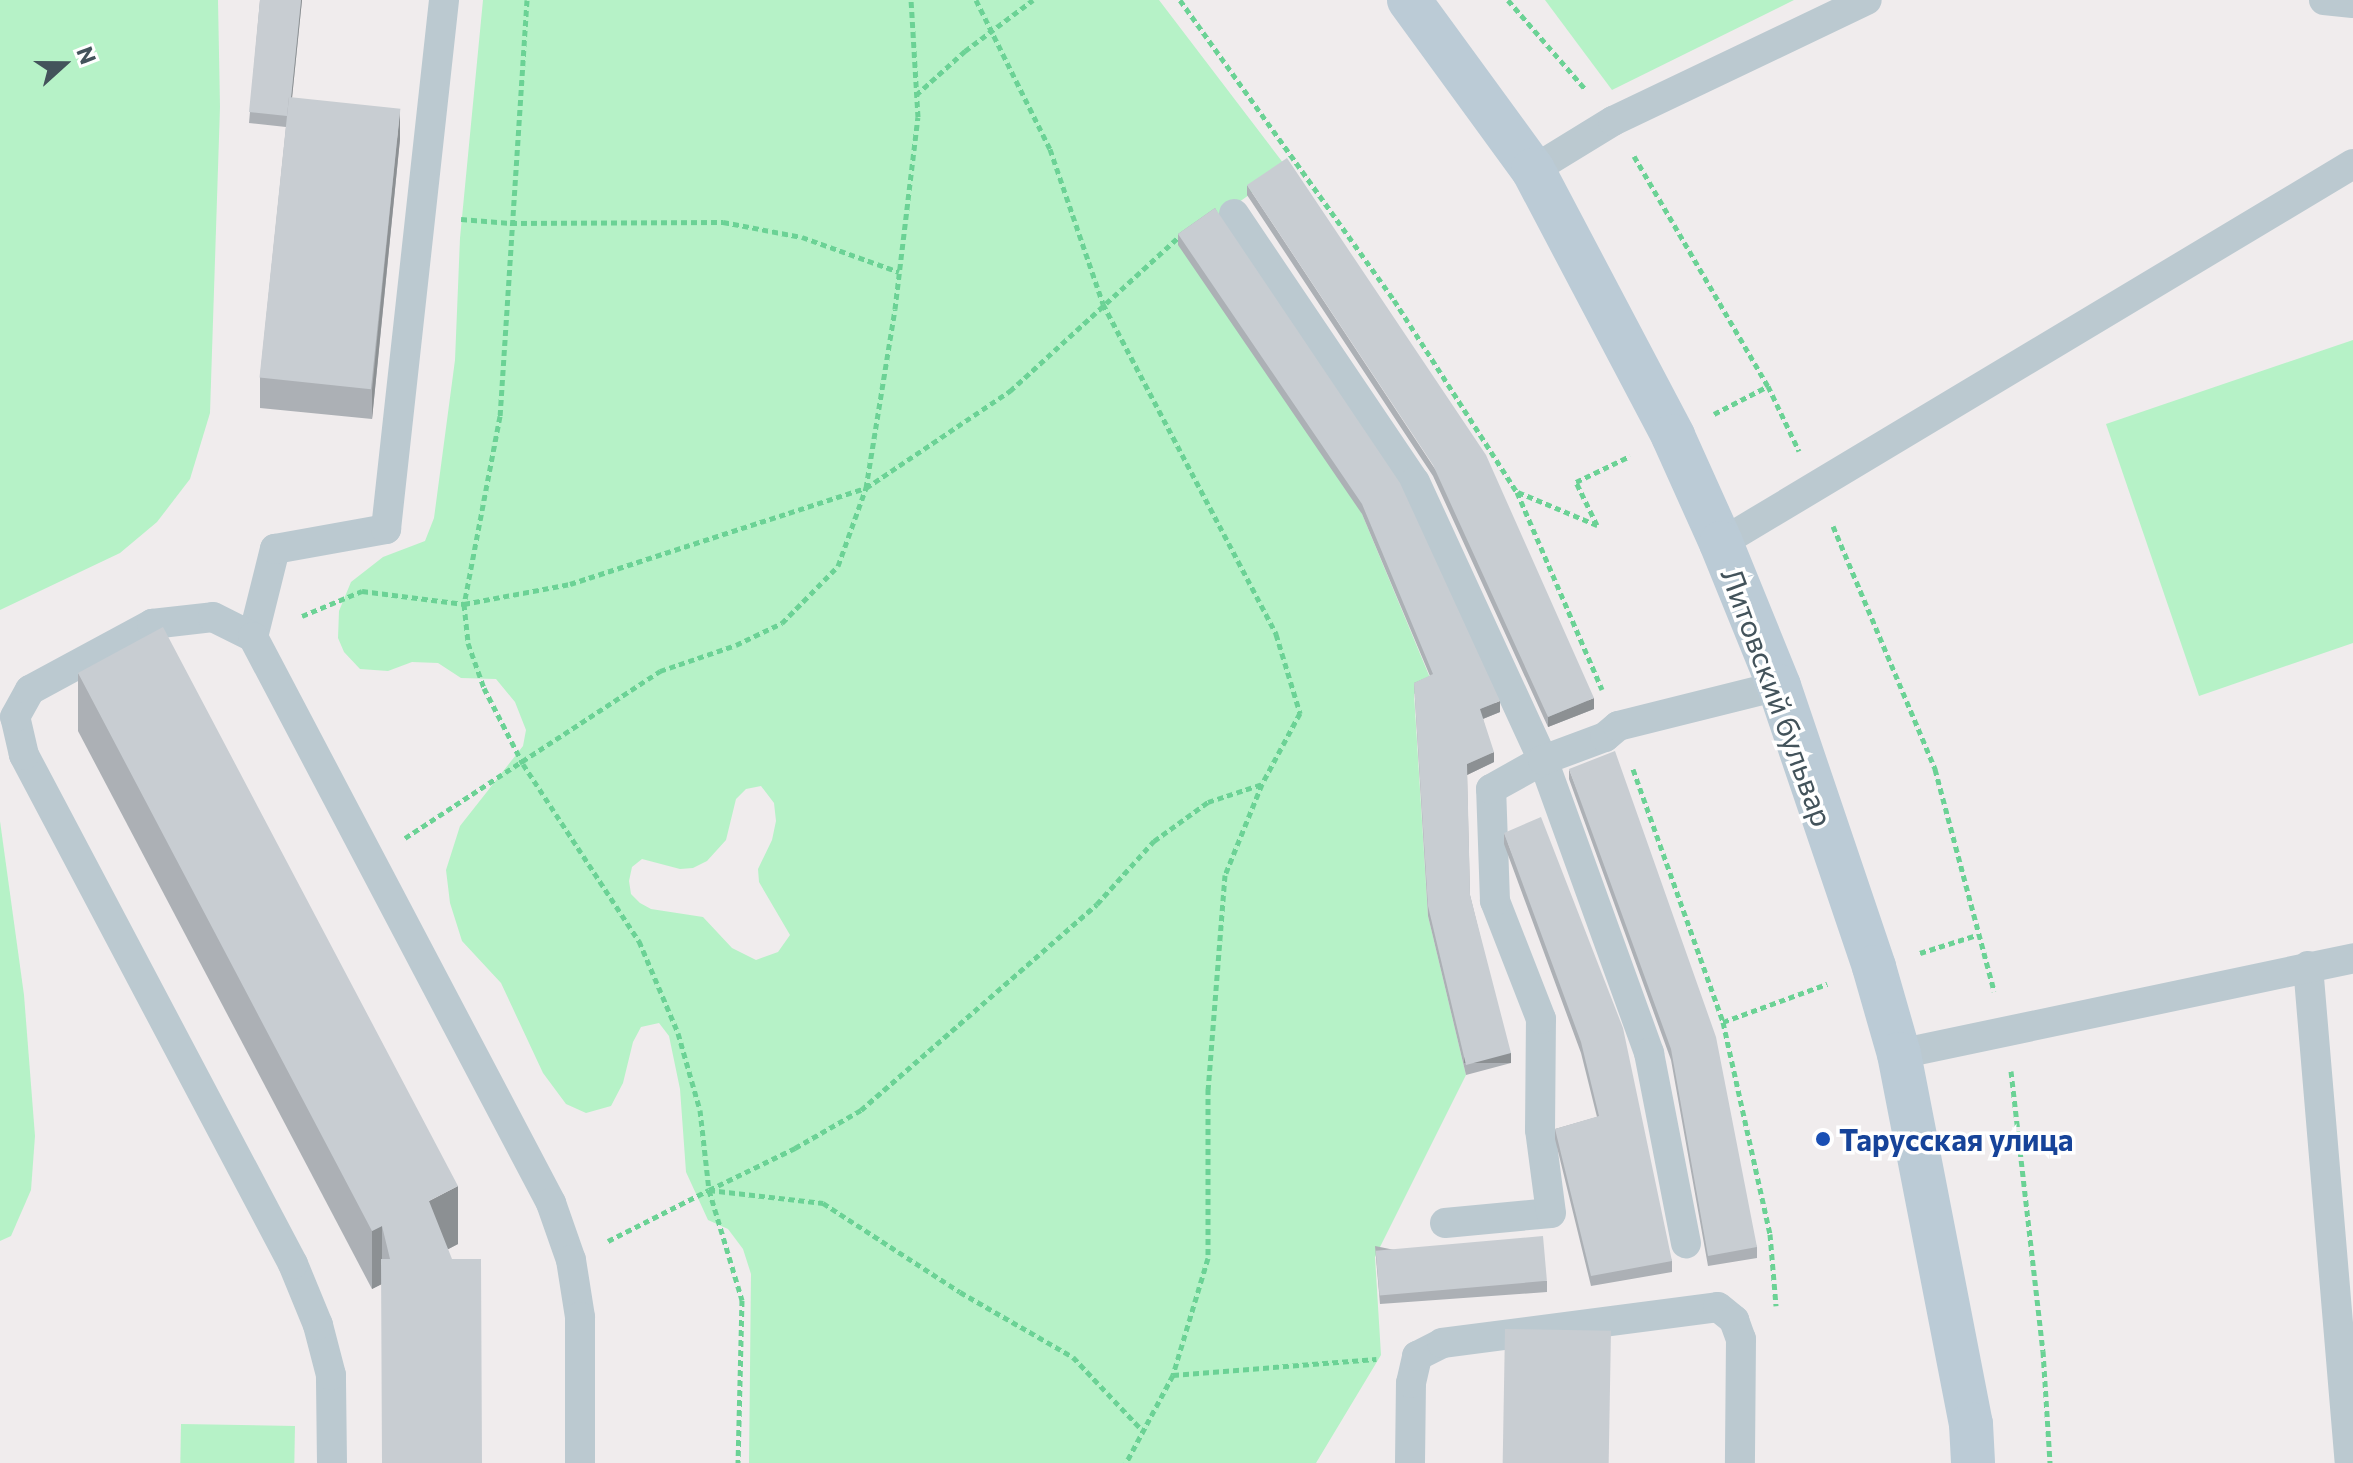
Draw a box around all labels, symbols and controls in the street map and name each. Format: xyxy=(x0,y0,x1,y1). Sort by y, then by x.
north arrow xyxy=(24,24,104,104)
text: N xyxy=(71,43,102,68)
street label: Литовский бульвар xyxy=(1714,563,1842,831)
place label: Тарусская улица xyxy=(1839,1121,2073,1157)
marker: Тарусская улица xyxy=(1814,1130,1832,1148)

